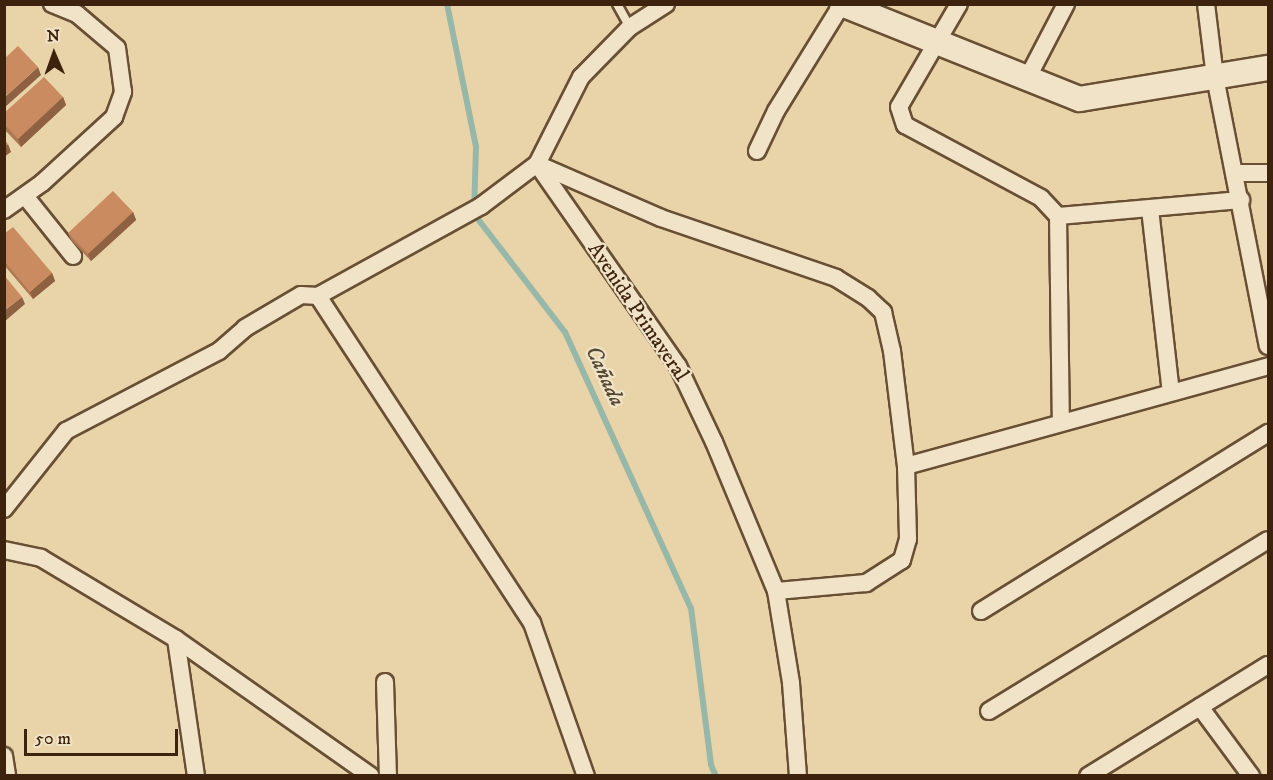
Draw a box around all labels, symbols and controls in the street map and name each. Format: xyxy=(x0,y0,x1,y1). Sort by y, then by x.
north arrow xyxy=(24,24,84,84)
text: N xyxy=(46,26,60,46)
street label: Avenida Primaveral xyxy=(582,238,694,386)
water label: Cañada xyxy=(580,341,630,411)
scale bar xyxy=(27,717,182,755)
text: 50 m xyxy=(35,728,71,750)

